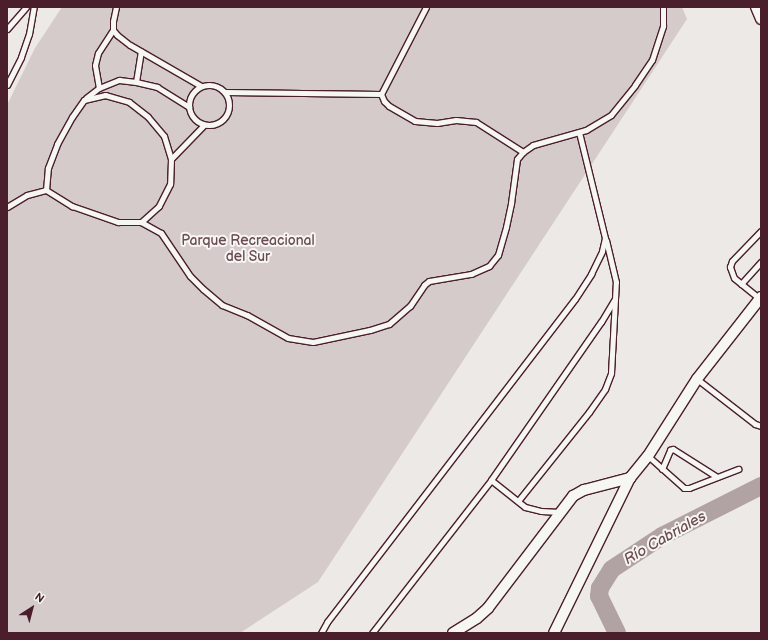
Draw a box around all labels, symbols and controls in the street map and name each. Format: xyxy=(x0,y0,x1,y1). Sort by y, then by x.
park label: Parque Recreacional del Sur xyxy=(181,233,315,266)
water label: Río Cabriales xyxy=(621,507,709,569)
north arrow xyxy=(12,588,52,628)
text: N xyxy=(32,590,47,606)

